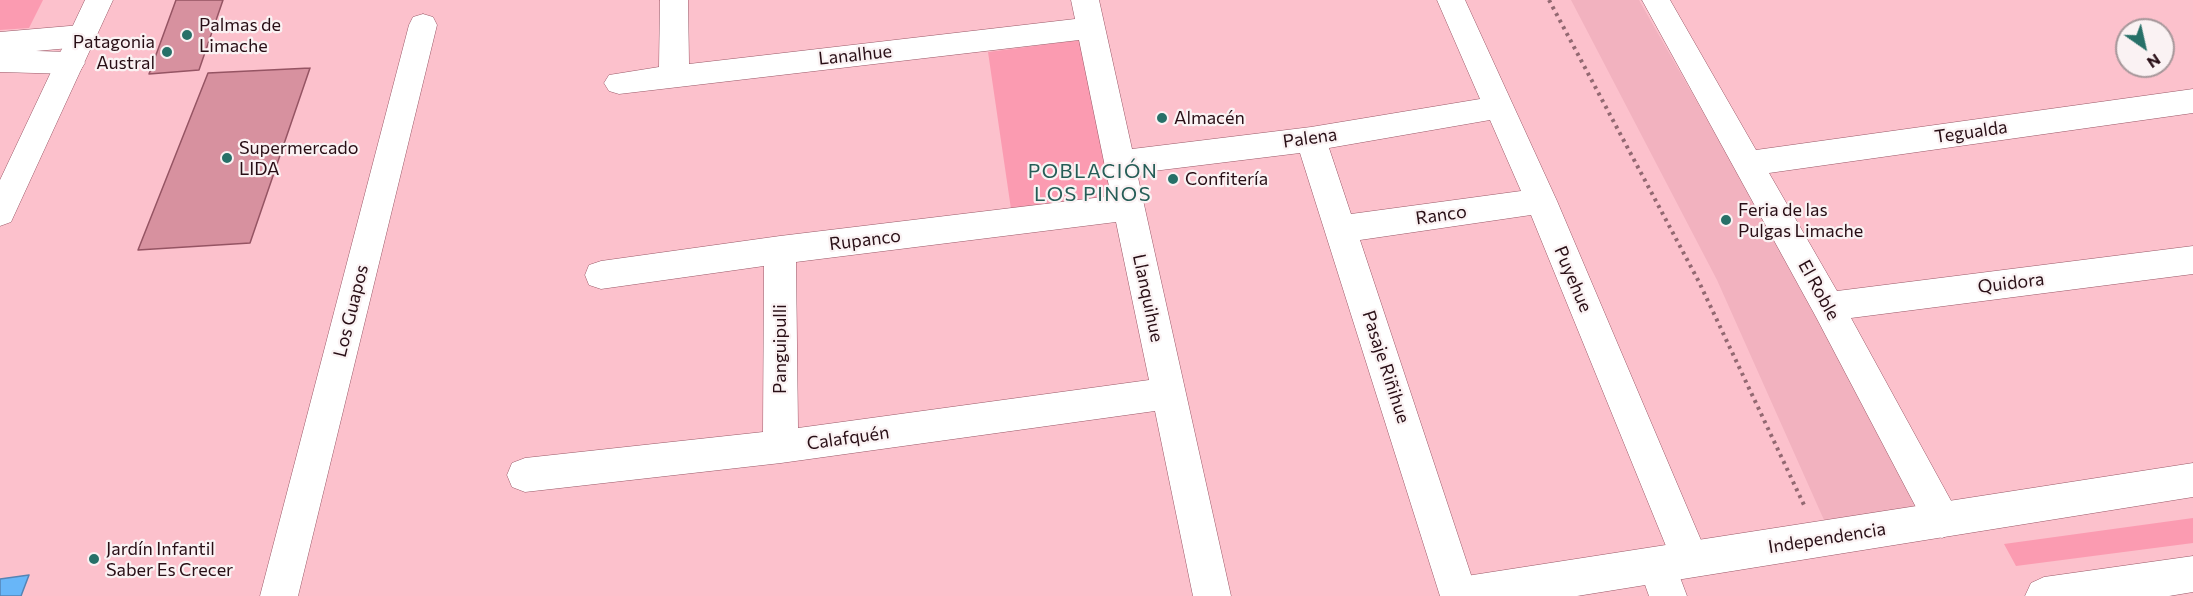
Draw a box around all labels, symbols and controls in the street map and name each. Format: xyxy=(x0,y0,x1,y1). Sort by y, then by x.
place label: Palmas de Limache xyxy=(199,14,281,57)
north arrow xyxy=(2115,18,2175,78)
marker: Palmas de Limache xyxy=(180,28,194,42)
place label: Patagonia Austral xyxy=(73,31,155,74)
street label: Lanalhue xyxy=(817,40,893,70)
marker: Patagonia Austral xyxy=(160,45,174,59)
text: N xyxy=(2144,50,2165,73)
place label: Almacén xyxy=(1174,107,1245,129)
marker: Almacén xyxy=(1155,111,1169,125)
street label: Tegualda xyxy=(1933,116,2009,148)
street label: Palena xyxy=(1282,124,1338,152)
place label: Supermercado LIDA xyxy=(239,137,358,180)
marker: Supermercado LIDA xyxy=(220,151,234,165)
district label: POBLACIÓN LOS PINOS xyxy=(1028,159,1158,206)
place label: Confitería xyxy=(1185,168,1268,190)
marker: Confitería xyxy=(1166,172,1180,186)
place label: Feria de las Pulgas Limache xyxy=(1738,199,1863,242)
street label: Ranco xyxy=(1414,201,1468,229)
marker: Feria de las Pulgas Limache xyxy=(1719,213,1733,227)
street label: Rupanco xyxy=(828,225,902,255)
street label: Puyehue xyxy=(1549,243,1597,315)
street label: Llanquihue xyxy=(1128,252,1168,344)
street label: El Roble xyxy=(1794,256,1844,324)
street label: Los Guapos xyxy=(329,262,373,360)
street label: Quidora xyxy=(1976,268,2046,298)
street label: Panguipulli xyxy=(769,304,791,394)
street label: Pasaje Riñihue xyxy=(1358,308,1414,426)
street label: Calafquén xyxy=(805,422,891,454)
street label: Independencia xyxy=(1767,518,1887,558)
place label: Jardín Infantil Saber Es Crecer xyxy=(106,538,233,580)
marker: Jardín Infantil Saber Es Crecer xyxy=(87,552,101,566)

